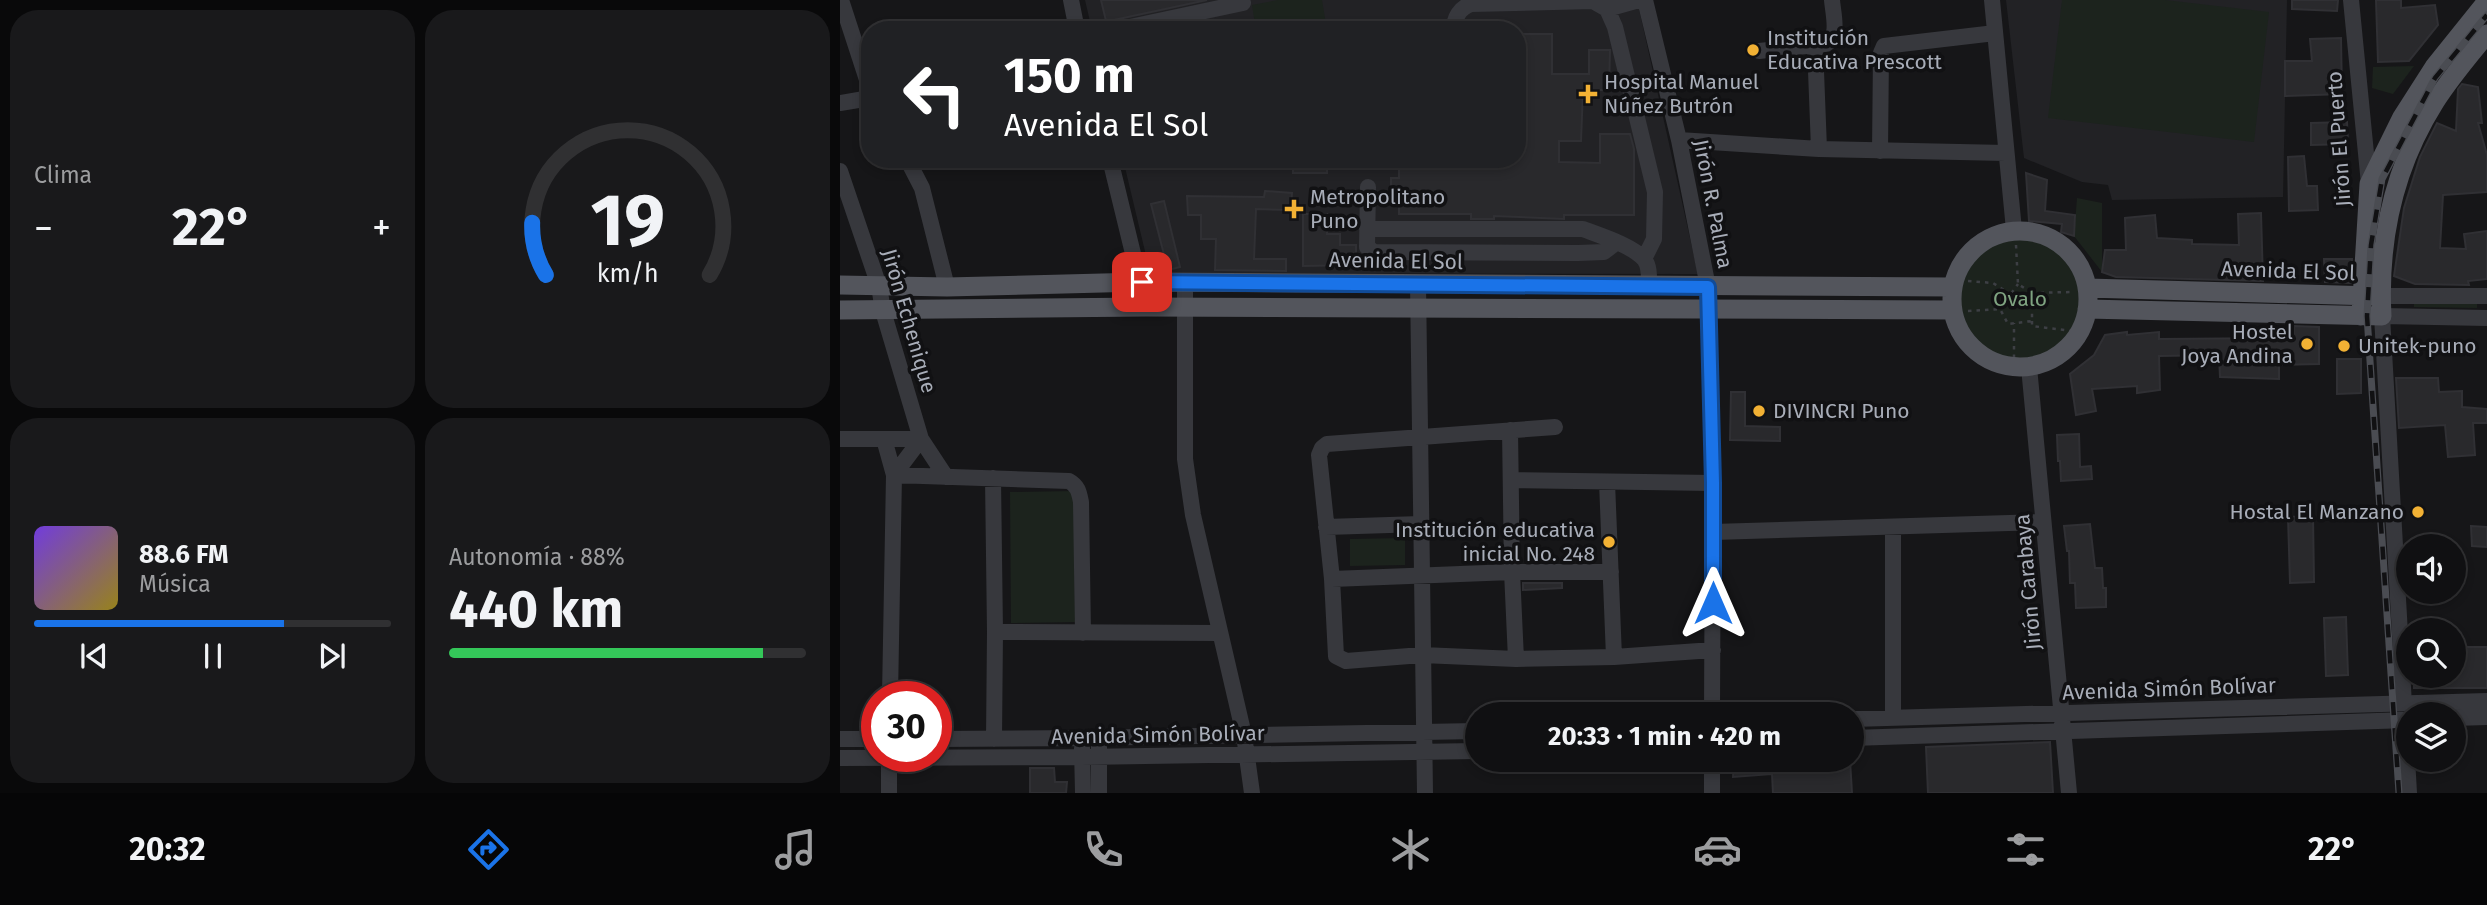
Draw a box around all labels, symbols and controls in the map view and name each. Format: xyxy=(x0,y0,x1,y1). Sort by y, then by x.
place label: Institución Educativa Prescott xyxy=(1767,25,1942,75)
marker: Institución Educativa Prescott xyxy=(1745,42,1761,58)
text: 150 m xyxy=(1004,46,1135,105)
icon: left xyxy=(889,49,980,140)
place label: Hospital Manuel Núñez Butrón xyxy=(1604,69,1759,119)
street label: Jirón El Puerto xyxy=(2321,70,2357,208)
marker: Hospital Manuel Núñez Butrón xyxy=(1578,84,1598,104)
text: Avenida El Sol xyxy=(1004,106,1208,144)
street label: Jirón R. Palma xyxy=(1688,137,1738,271)
text: Clima xyxy=(34,161,92,189)
text: 19 xyxy=(590,177,665,264)
place label: Metropolitano Puno xyxy=(1310,184,1445,234)
text: 22° xyxy=(172,196,253,259)
marker: Metropolitano Puno xyxy=(1284,199,1304,219)
text: − xyxy=(34,205,53,251)
text: + xyxy=(372,205,391,251)
street label: Jirón Echenique xyxy=(876,246,942,396)
street label: Avenida El Sol xyxy=(1329,247,1463,275)
pin xyxy=(1112,252,1172,312)
street label: Avenida El Sol xyxy=(2221,256,2355,286)
text: km/h xyxy=(597,259,658,289)
icon: arrive xyxy=(1123,263,1161,301)
park label: Ovalo xyxy=(1993,286,2047,312)
place label: Hostel Joya Andina xyxy=(2181,319,2293,369)
place label: Unitek-puno xyxy=(2358,333,2477,359)
marker: Hostel Joya Andina xyxy=(2299,336,2315,352)
marker: Unitek-puno xyxy=(2336,338,2352,354)
place label: DIVINCRI Puno xyxy=(1773,398,1910,424)
marker: DIVINCRI Puno xyxy=(1751,403,1767,419)
place label: Hostal El Manzano xyxy=(2230,499,2404,525)
marker: Hostal El Manzano xyxy=(2410,504,2426,520)
street label: Jirón Carabaya xyxy=(2009,513,2047,651)
place label: Institución educativa inicial No. 248 xyxy=(1395,517,1595,567)
marker: Institución educativa inicial No. 248 xyxy=(1601,534,1617,550)
map controls xyxy=(2396,534,2466,772)
button: sound xyxy=(2396,534,2466,604)
text: 88.6 FM xyxy=(139,539,228,570)
text: Autonomía · 88% xyxy=(449,543,625,571)
position arrow xyxy=(1676,566,1750,640)
text: Música xyxy=(139,570,211,598)
text: 440 km xyxy=(449,578,623,641)
button: search xyxy=(2396,618,2466,688)
icon: previous xyxy=(75,637,113,675)
icon: pause xyxy=(194,637,232,675)
icon: next xyxy=(313,637,351,675)
street label: Avenida Simón Bolívar xyxy=(2062,672,2276,706)
speed limit sign: 30 xyxy=(861,681,952,772)
button: layers xyxy=(2396,702,2466,772)
street label: Avenida Simón Bolívar xyxy=(1051,720,1265,750)
text: 20:33 · 1 min · 420 m xyxy=(1548,721,1781,752)
icon: directions xyxy=(464,825,513,874)
icon: music xyxy=(771,825,820,874)
icon: phone xyxy=(1079,825,1128,874)
icon: climate xyxy=(1386,825,1435,874)
icon: car xyxy=(1693,825,1742,874)
icon: filters xyxy=(2001,825,2050,874)
text: 20:32 xyxy=(129,830,206,868)
text: 22° xyxy=(2308,830,2358,868)

